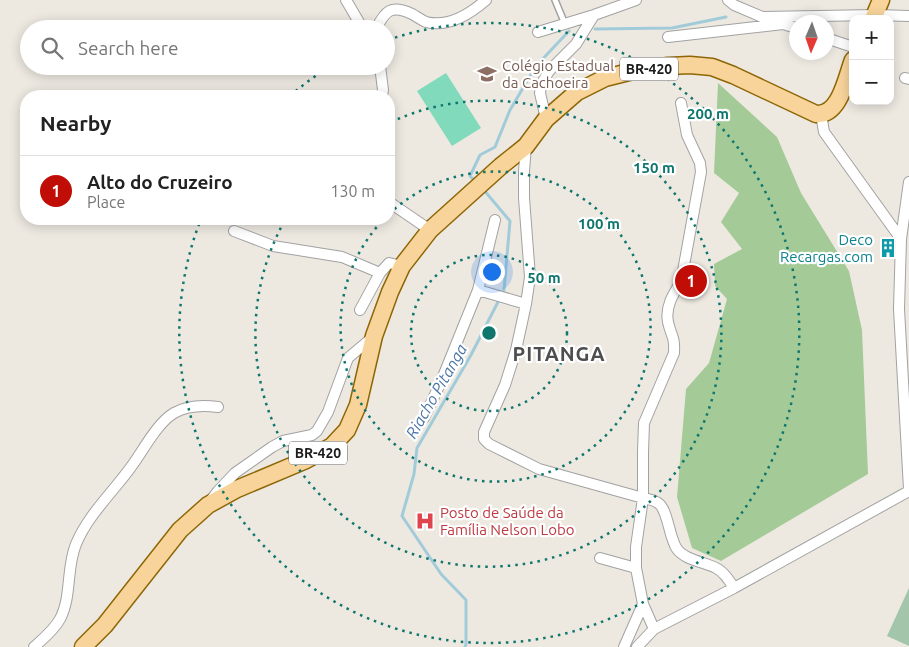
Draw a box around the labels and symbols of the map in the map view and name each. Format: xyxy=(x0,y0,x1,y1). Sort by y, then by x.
north arrow xyxy=(789,15,834,60)
place label: Colégio Estadual da Cachoeira xyxy=(502,57,614,91)
road number: BR-420 xyxy=(620,58,678,80)
school or university icon: Colégio Estadual da Cachoeira xyxy=(476,63,498,85)
text: 200 m xyxy=(687,105,729,122)
text: 150 m xyxy=(633,159,675,176)
text: 100 m xyxy=(578,215,620,232)
place label: Deco Recargas.com xyxy=(780,231,873,265)
building icon: Deco Recargas.com xyxy=(877,237,899,259)
your location xyxy=(479,259,505,285)
pin: 1 xyxy=(675,262,707,300)
text: 50 m xyxy=(527,269,561,286)
centre of rings xyxy=(480,324,498,342)
water label: Riacho Pitanga xyxy=(402,341,470,441)
district label: PITANGA xyxy=(512,342,606,365)
road number: BR-420 xyxy=(289,442,347,464)
place label: Posto de Saúde da Família Nelson Lobo xyxy=(440,504,575,538)
hospital icon: Posto de Saúde da Família Nelson Lobo xyxy=(414,510,436,532)

